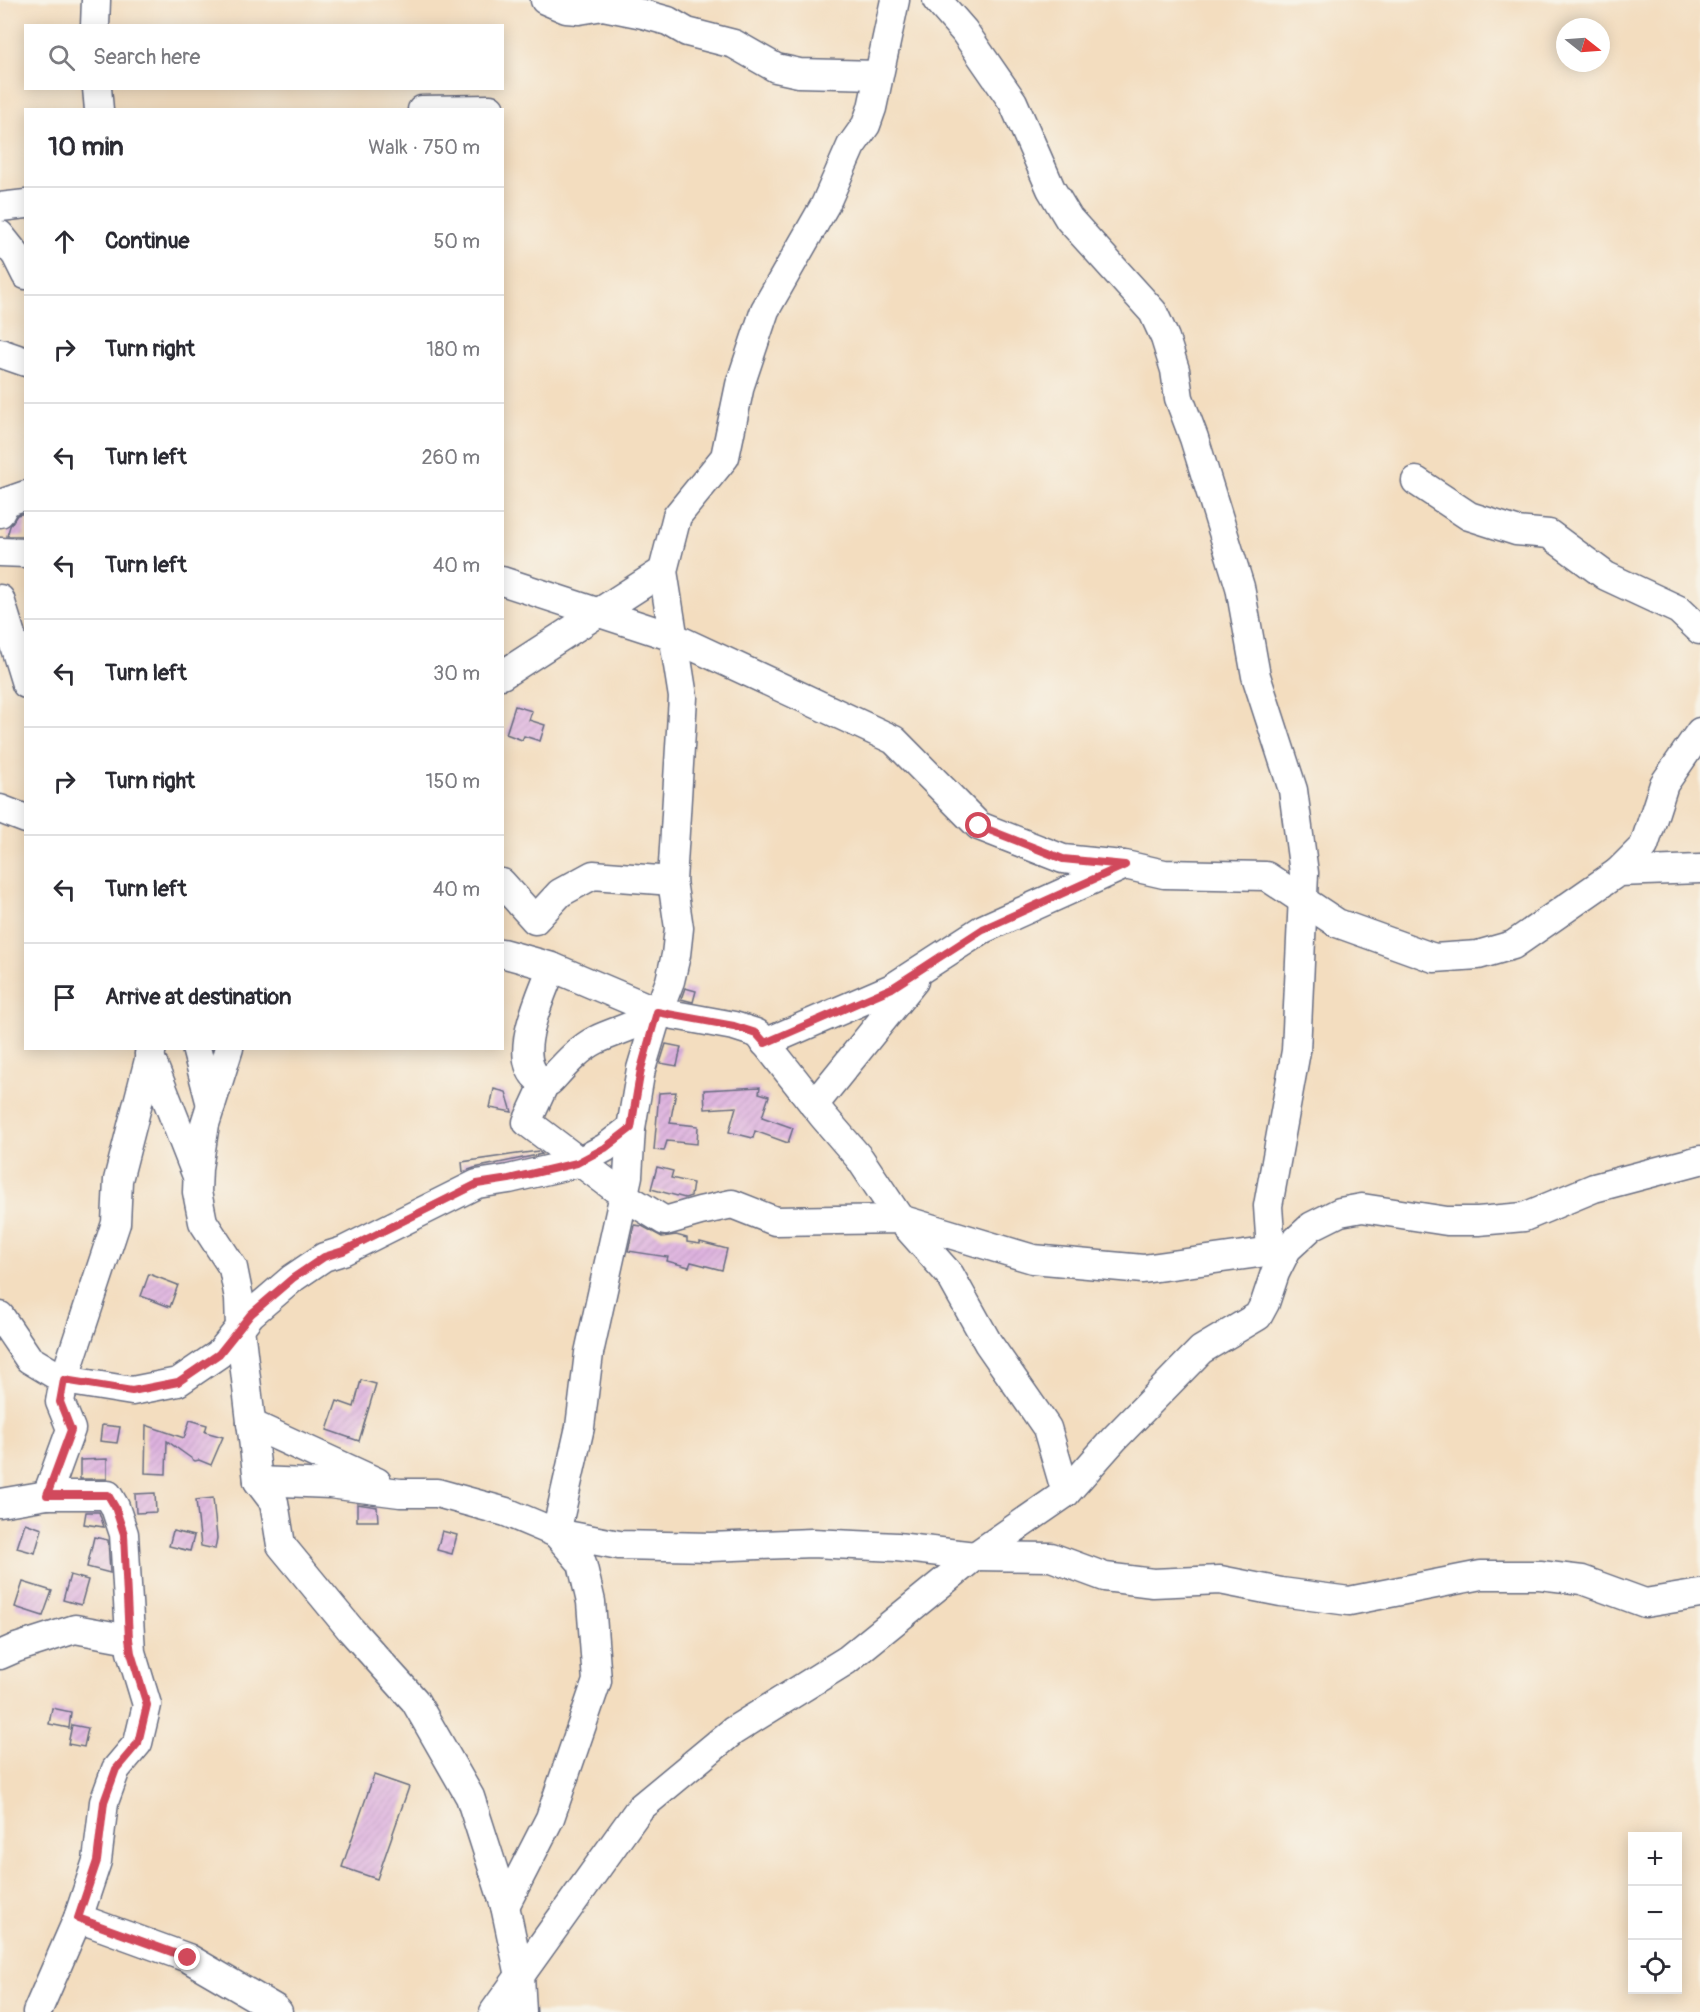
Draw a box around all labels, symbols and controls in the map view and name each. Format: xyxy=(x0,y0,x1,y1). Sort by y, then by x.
north arrow xyxy=(1556,18,1610,72)
search box xyxy=(24,24,504,90)
icon: search xyxy=(45,41,78,74)
text: Search here xyxy=(93,43,200,71)
text: 10 min xyxy=(48,131,124,163)
text: Walk · 750 m xyxy=(368,135,480,160)
icon: ahead xyxy=(48,225,81,258)
text: Continue xyxy=(105,227,189,255)
text: 50 m xyxy=(433,229,480,254)
icon: right xyxy=(48,333,81,366)
text: Turn right xyxy=(105,335,195,363)
text: 180 m xyxy=(426,337,480,362)
icon: left xyxy=(48,441,81,474)
text: Turn left xyxy=(105,443,187,471)
text: 260 m xyxy=(421,445,480,470)
icon: left xyxy=(48,549,81,582)
text: Turn left xyxy=(105,551,187,579)
text: 40 m xyxy=(433,553,480,578)
icon: left xyxy=(48,657,81,690)
text: Turn left xyxy=(105,659,187,687)
text: 30 m xyxy=(433,661,480,686)
icon: right xyxy=(48,765,81,798)
text: Turn right xyxy=(105,767,195,795)
text: 150 m xyxy=(426,769,480,794)
route start xyxy=(965,812,991,838)
icon: left xyxy=(48,873,81,906)
text: Turn left xyxy=(105,875,187,903)
text: 40 m xyxy=(433,877,480,902)
icon: arrive xyxy=(48,981,81,1014)
text: Arrive at destination xyxy=(105,983,291,1011)
map controls xyxy=(1628,1832,1682,1994)
button: + xyxy=(1628,1832,1682,1886)
button: − xyxy=(1628,1886,1682,1940)
button: locate xyxy=(1628,1940,1682,1994)
route end xyxy=(174,1944,200,1970)

